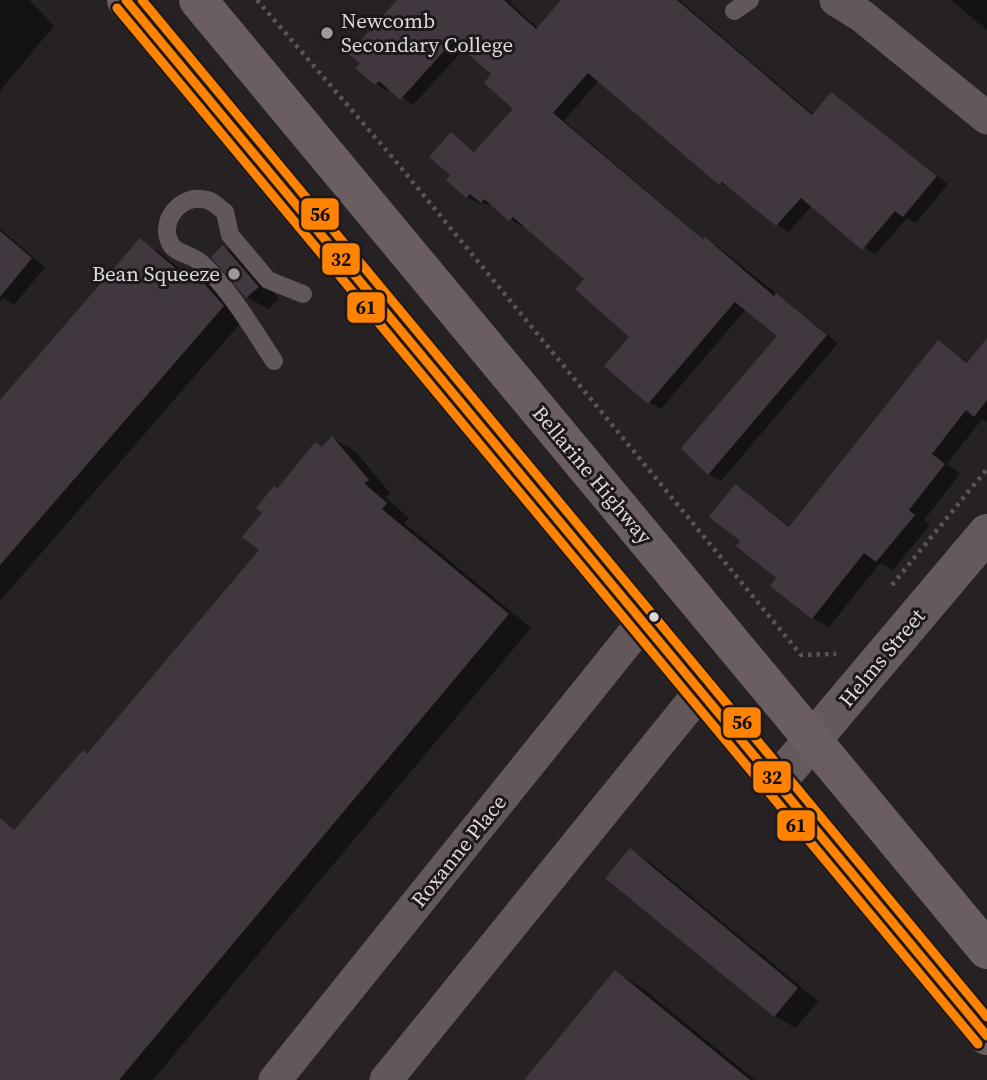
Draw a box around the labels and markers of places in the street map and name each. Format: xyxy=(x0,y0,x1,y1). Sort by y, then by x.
place label: Newcomb Secondary College xyxy=(341,6,513,59)
marker: Newcomb Secondary College xyxy=(319,25,335,41)
place label: Bean Squeeze xyxy=(92,259,220,288)
marker: Bean Squeeze xyxy=(226,266,242,282)
unlabelled marker xyxy=(647,610,661,624)

